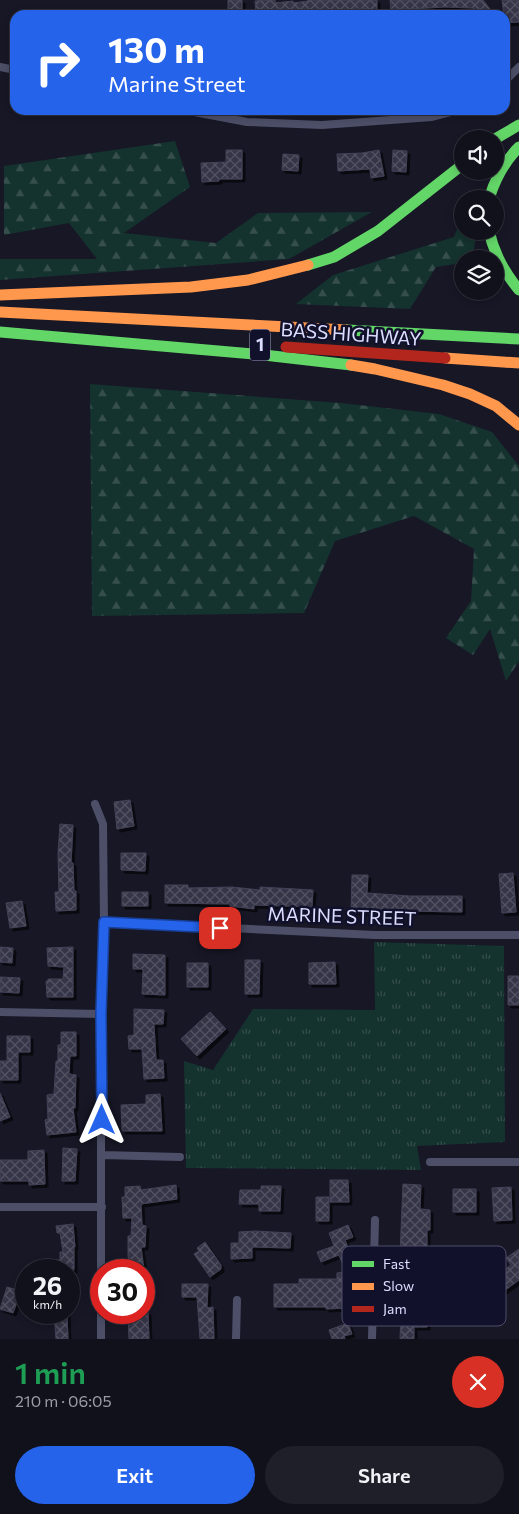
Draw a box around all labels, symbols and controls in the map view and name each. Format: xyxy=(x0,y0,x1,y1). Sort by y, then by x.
text: 130 m xyxy=(108,27,205,70)
icon: right xyxy=(25,30,90,95)
text: Marine Street xyxy=(108,70,245,97)
map controls xyxy=(454,130,504,300)
button: sound xyxy=(454,130,504,180)
button: search xyxy=(454,190,504,240)
button: layers xyxy=(454,250,504,300)
street label: BASS HIGHWAY xyxy=(280,317,422,350)
road number: 1 xyxy=(250,330,270,360)
street label: MARINE STREET xyxy=(267,901,417,930)
pin xyxy=(199,907,241,949)
icon: arrive xyxy=(206,914,234,942)
position arrow xyxy=(75,1093,127,1145)
legend xyxy=(342,1246,506,1326)
text: Fast xyxy=(383,1255,410,1272)
speed limit sign: 30 xyxy=(90,1259,155,1324)
text: 26 xyxy=(33,1270,62,1300)
text: Slow xyxy=(383,1277,414,1294)
text: km/h xyxy=(33,1297,62,1311)
text: Jam xyxy=(383,1300,407,1317)
text: 1 min xyxy=(15,1353,86,1390)
button: close xyxy=(452,1356,504,1408)
text: 210 m · 06:05 xyxy=(15,1391,112,1410)
button: Exit xyxy=(15,1446,255,1504)
button: Share xyxy=(265,1446,504,1504)

